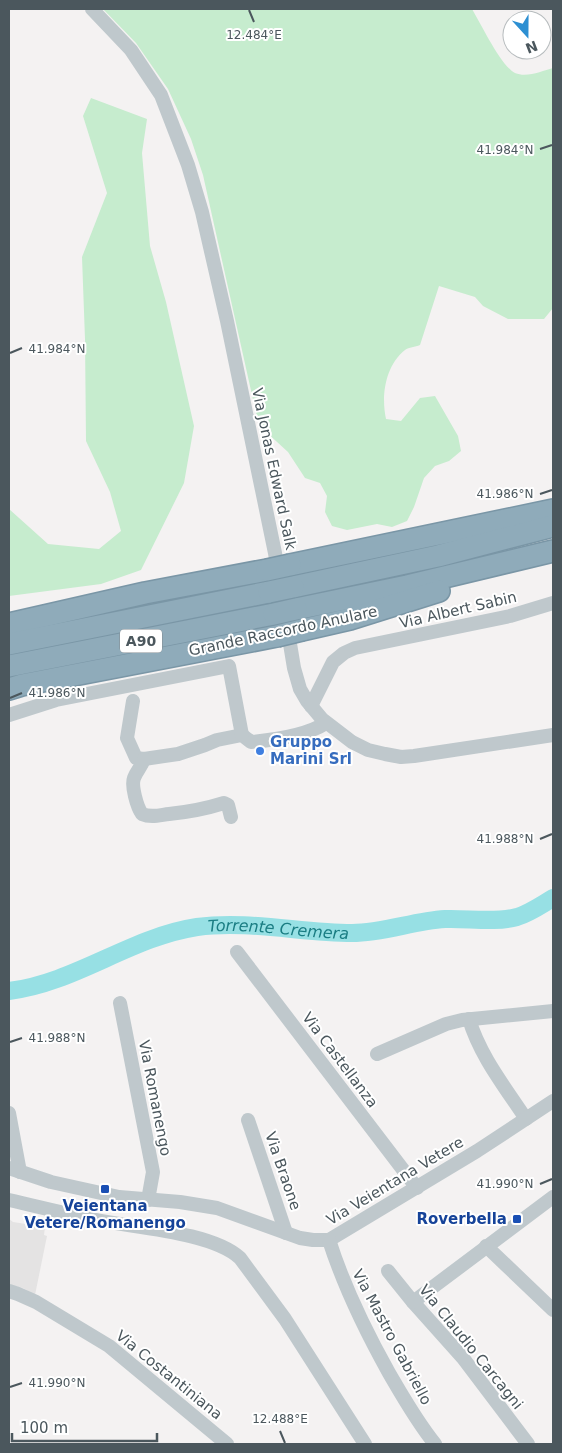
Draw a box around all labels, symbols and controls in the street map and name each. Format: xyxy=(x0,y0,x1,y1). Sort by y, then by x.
north arrow xyxy=(502,10,552,60)
text: 12.484°E xyxy=(226,28,282,42)
text: N xyxy=(523,38,540,57)
text: 41.984°N xyxy=(477,143,533,157)
text: 41.984°N xyxy=(29,342,85,356)
street label: Via Jonas Edward Salk xyxy=(248,386,300,552)
text: 41.986°N xyxy=(477,487,533,501)
street label: Via Albert Sabin xyxy=(398,588,518,632)
street label: Grande Raccordo Anulare xyxy=(187,602,379,660)
road number: A90 xyxy=(120,630,162,652)
text: 41.986°N xyxy=(29,686,85,700)
place label: Gruppo Marini Srl xyxy=(270,733,352,768)
marker: Gruppo Marini Srl xyxy=(254,745,266,757)
text: 41.988°N xyxy=(477,832,533,846)
water label: Torrente Cremera xyxy=(207,916,349,943)
street label: Via Castellanza xyxy=(298,1009,382,1111)
text: 41.988°N xyxy=(29,1031,85,1045)
street label: Via Romanengo xyxy=(135,1038,175,1158)
street label: Via Braone xyxy=(261,1129,305,1213)
street label: Via Veientana Vetere xyxy=(323,1133,467,1229)
text: 41.990°N xyxy=(477,1177,533,1191)
marker: Veientana Vetere/Romanengo xyxy=(99,1183,111,1195)
place label: Veientana Vetere/Romanengo xyxy=(24,1197,186,1232)
place label: Roverbella xyxy=(416,1210,507,1228)
marker: Roverbella xyxy=(511,1213,523,1225)
street label: Via Mastro Gabriello xyxy=(349,1266,435,1408)
street label: Via Claudio Carcagni xyxy=(415,1281,527,1413)
street label: Via Costantiniana xyxy=(112,1327,226,1423)
text: 41.990°N xyxy=(29,1376,85,1390)
scale bar xyxy=(12,1410,158,1442)
text: 12.488°E xyxy=(252,1412,308,1426)
text: 100 m xyxy=(20,1419,68,1437)

